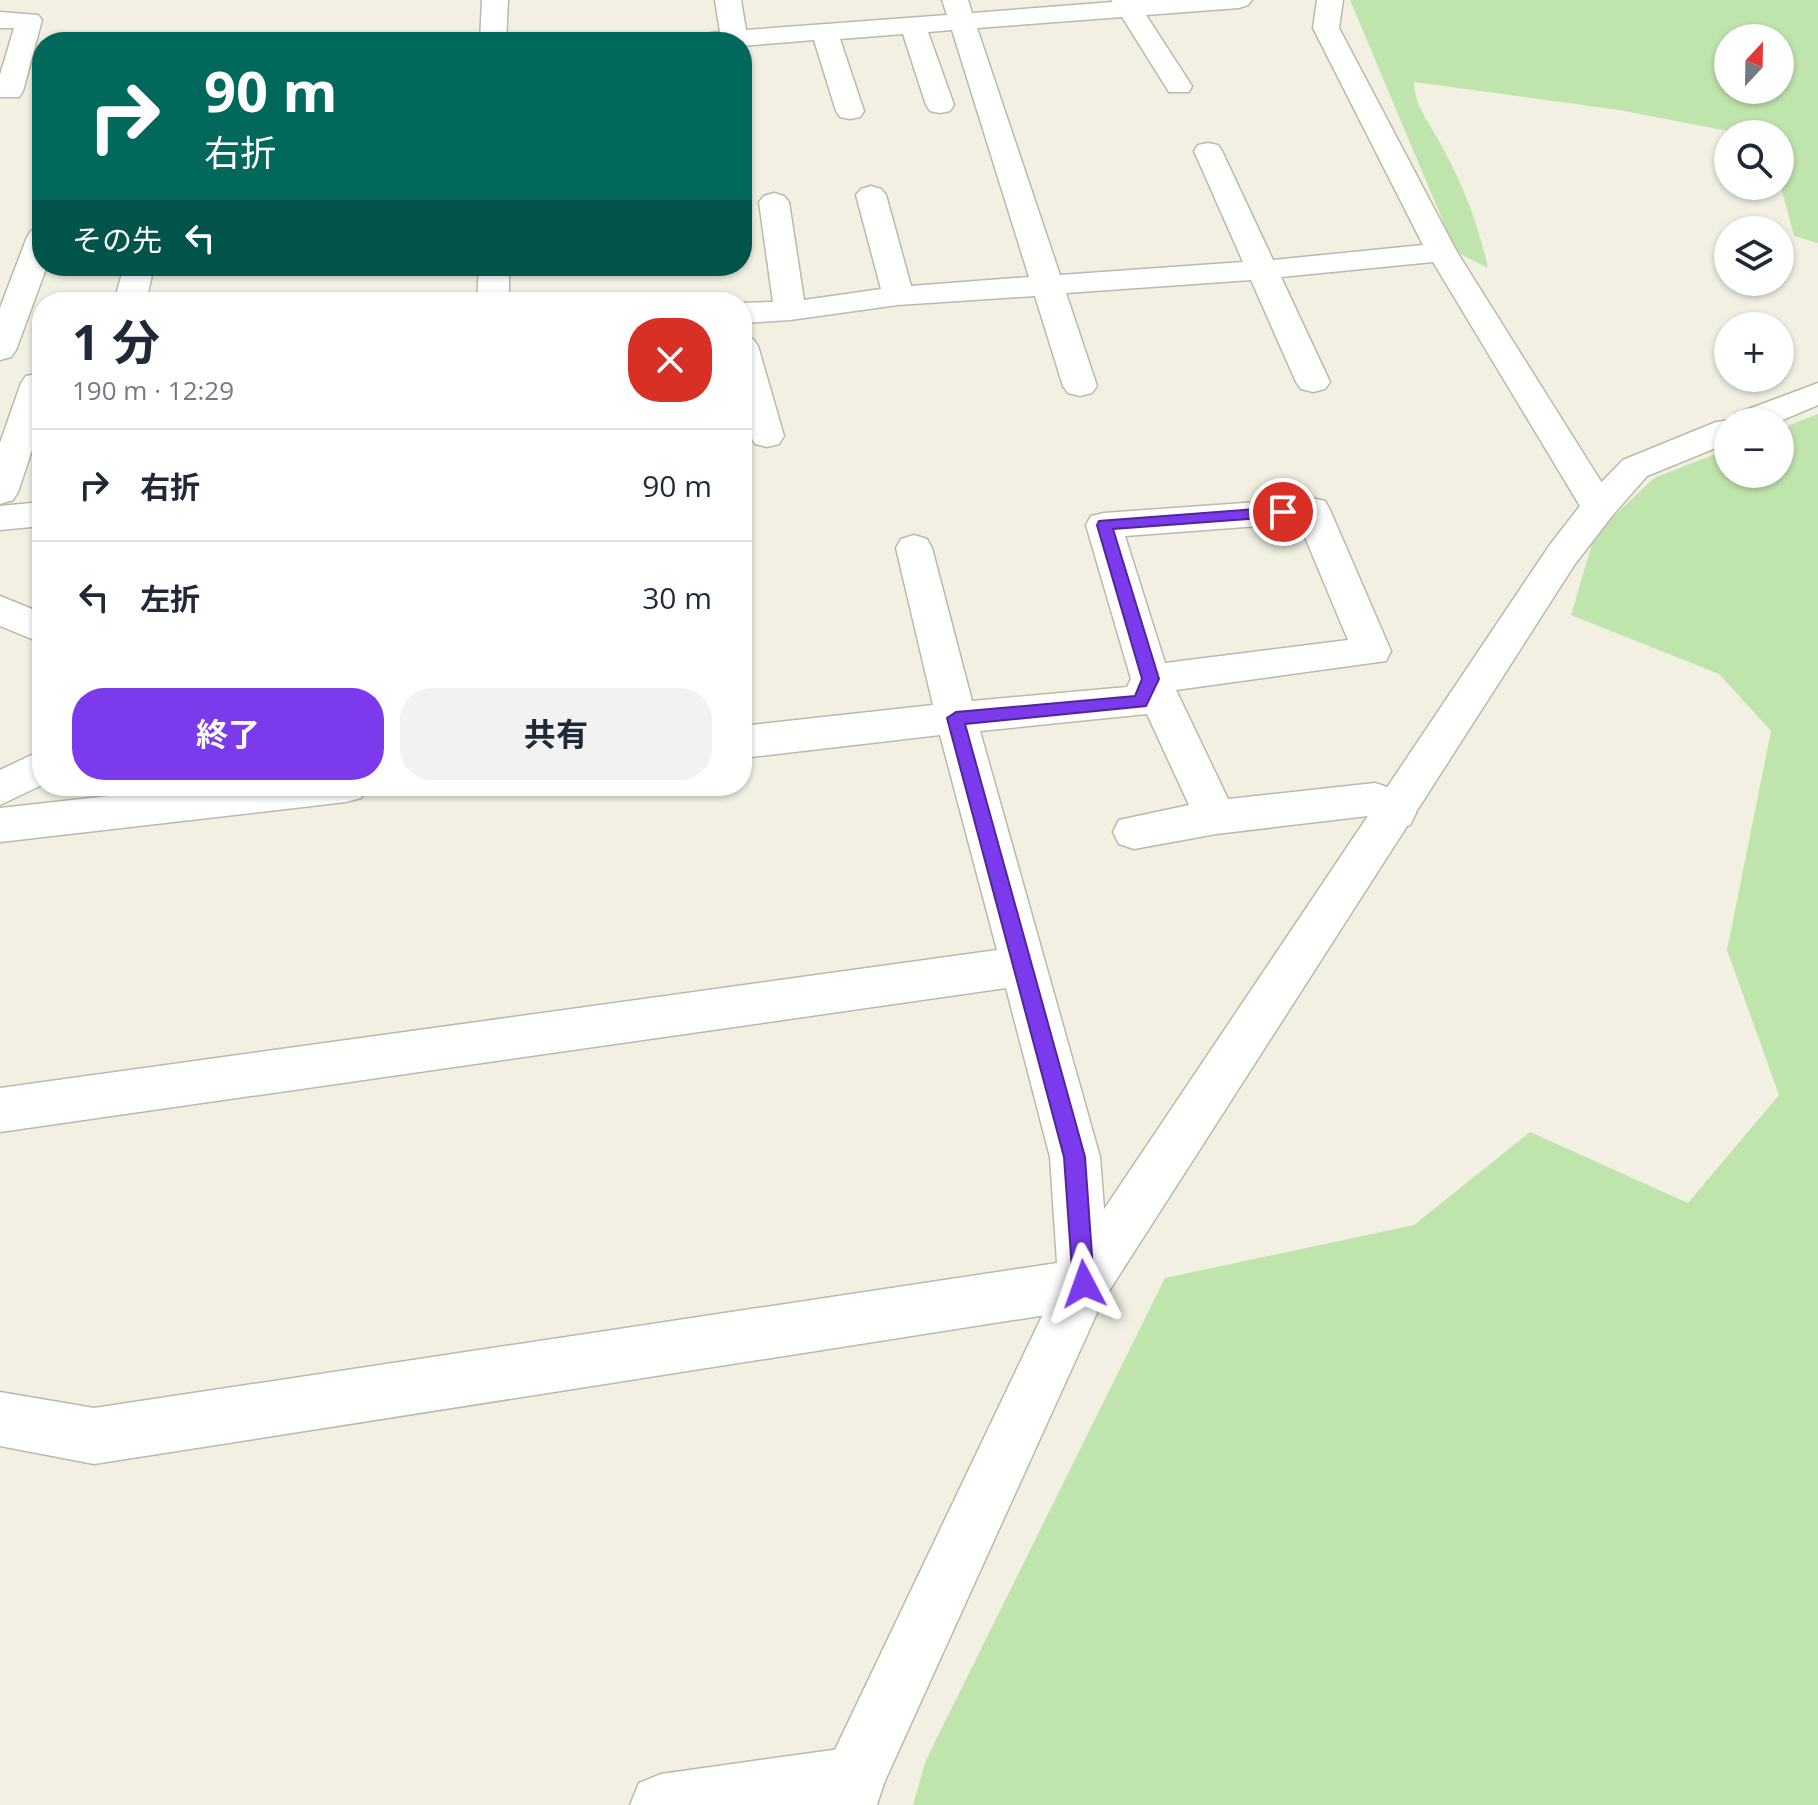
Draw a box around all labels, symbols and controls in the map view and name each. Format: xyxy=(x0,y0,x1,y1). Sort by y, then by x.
north arrow xyxy=(1714,24,1794,104)
map controls xyxy=(1714,24,1794,488)
text: 90 m xyxy=(204,52,338,128)
icon: right xyxy=(72,64,176,168)
button: search xyxy=(1714,120,1794,200)
text: 右折 xyxy=(204,128,276,177)
icon: left xyxy=(178,216,222,260)
button: layers xyxy=(1714,216,1794,296)
text: その先 xyxy=(72,219,162,260)
text: 1 分 xyxy=(72,309,160,374)
button: + xyxy=(1714,312,1794,392)
button: close xyxy=(628,318,712,402)
text: 190 m · 12:29 xyxy=(72,372,234,408)
button: − xyxy=(1714,408,1794,488)
icon: right xyxy=(72,463,116,507)
text: 90 m xyxy=(642,465,712,506)
text: 右折 xyxy=(140,466,200,507)
pin xyxy=(1249,478,1317,546)
icon: arrive xyxy=(1261,490,1305,534)
icon: left xyxy=(72,575,116,619)
text: 30 m xyxy=(642,577,712,618)
text: 左折 xyxy=(140,578,200,619)
button: 終了 xyxy=(72,688,384,780)
button: 共有 xyxy=(400,688,712,780)
position arrow xyxy=(1042,1242,1126,1326)

